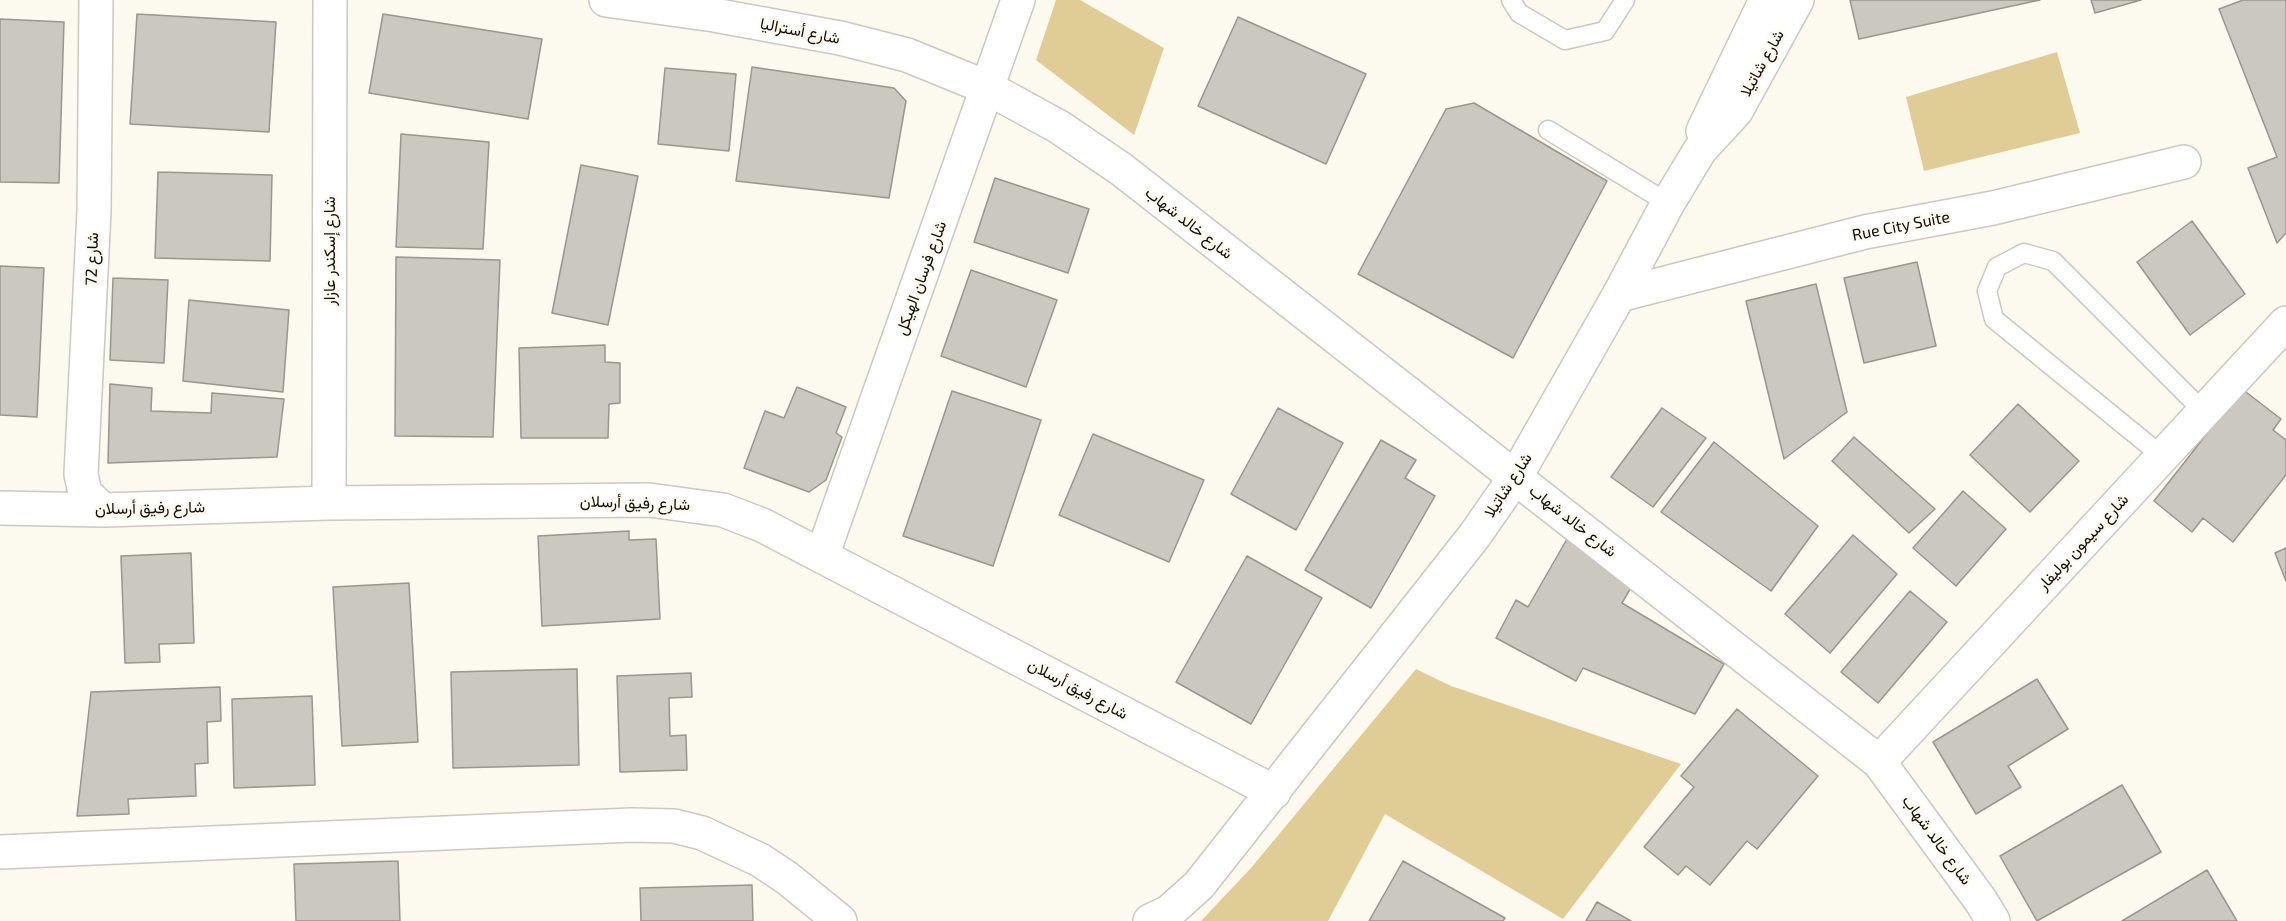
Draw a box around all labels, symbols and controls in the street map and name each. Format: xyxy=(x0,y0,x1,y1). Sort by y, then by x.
street label: شارع أستراليا xyxy=(758,14,842,48)
street label: شارع شاتيلا xyxy=(1736,26,1788,100)
street label: شارع خالد شهاب xyxy=(1141,183,1237,263)
street label: شارع إسكندر عازار xyxy=(320,196,340,306)
street label: Rue City Suite xyxy=(1851,207,1951,245)
street label: شارع فرسان الهيكل xyxy=(891,218,951,338)
street label: شارع 72 xyxy=(81,232,103,286)
street label: شارع شاتيلا xyxy=(1480,449,1536,521)
street label: شارع خالد شهاب xyxy=(1525,481,1621,561)
street label: شارع سيمون بوليفار xyxy=(2033,490,2133,594)
street label: شارع رفيق أرسلان xyxy=(580,491,690,515)
street label: شارع رفيق أرسلان xyxy=(95,497,205,519)
street label: شارع رفيق أرسلان xyxy=(1025,655,1131,723)
street label: شارع خالد شهاب xyxy=(1898,791,1976,889)

